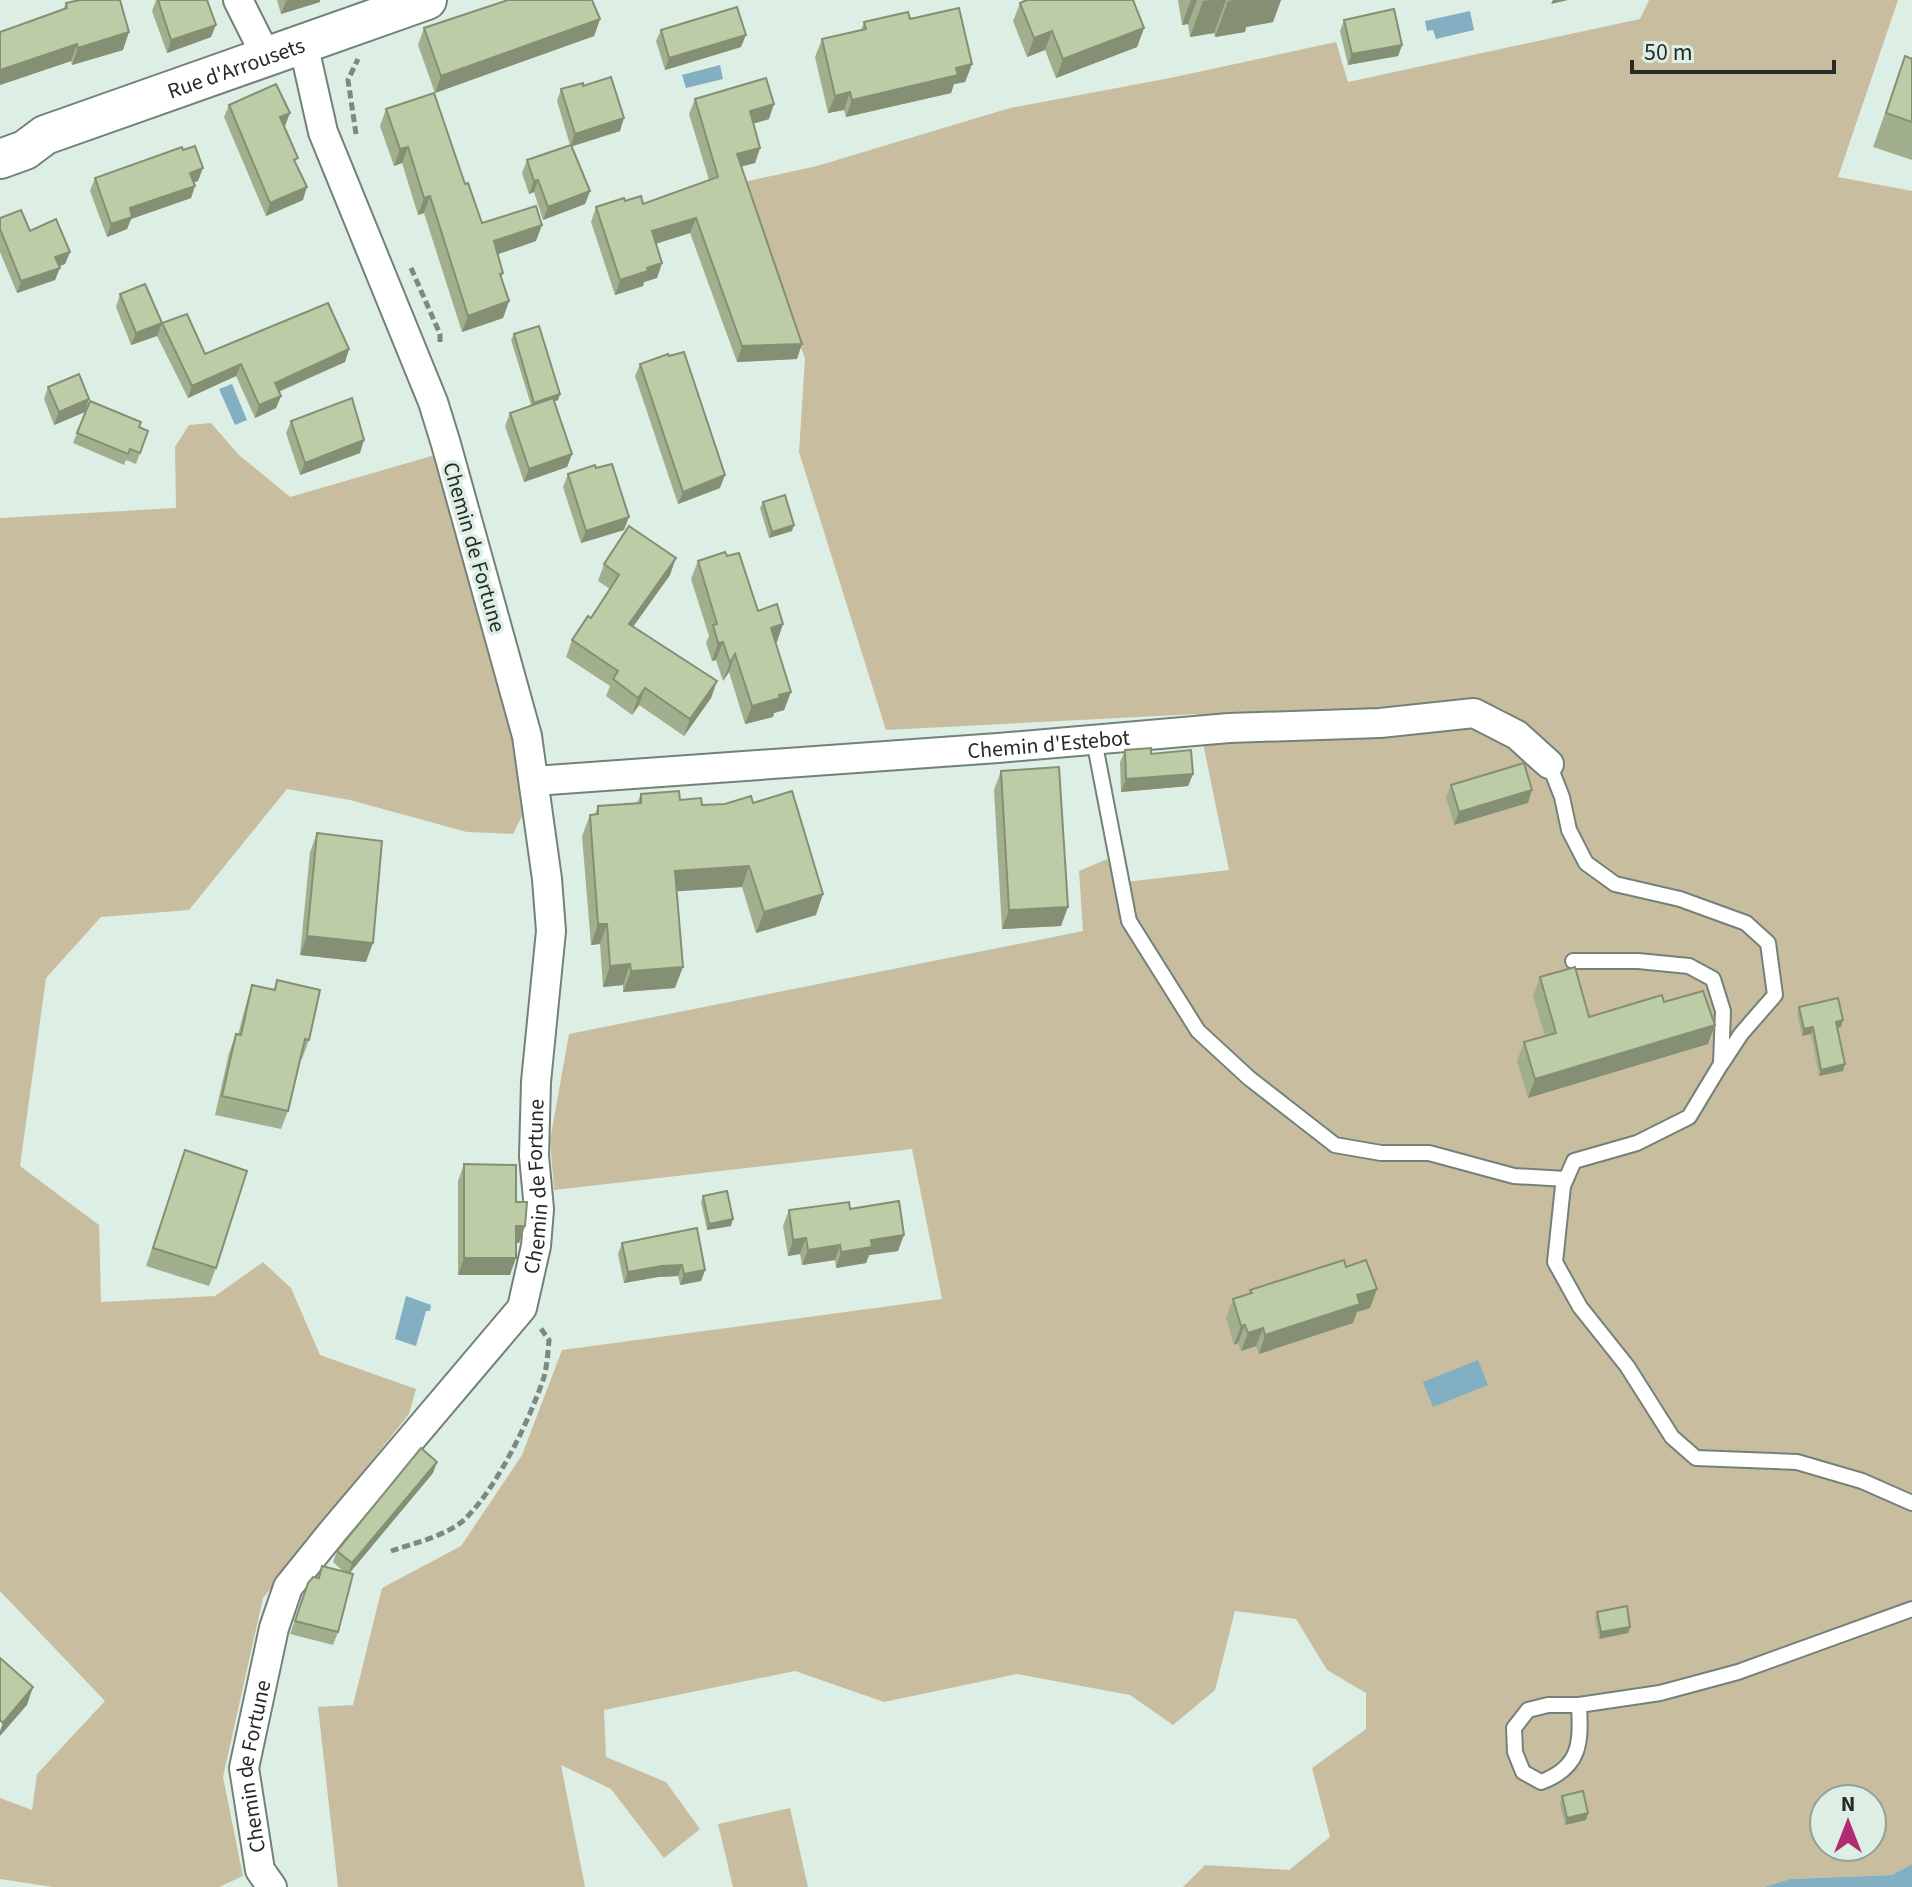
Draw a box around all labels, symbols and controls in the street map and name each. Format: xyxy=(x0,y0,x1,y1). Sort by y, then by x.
scale bar xyxy=(1632,24,1834,74)
street label: Rue d'Arrousets xyxy=(163,29,309,108)
text: 50 m xyxy=(1644,35,1693,70)
street label: Chemin de Fortune xyxy=(434,458,514,636)
street label: Chemin d'Estebot xyxy=(966,722,1132,767)
street label: Chemin de Fortune xyxy=(515,1098,556,1277)
street label: Chemin de Fortune xyxy=(229,1677,279,1855)
north arrow xyxy=(1808,1783,1888,1863)
text: N xyxy=(1841,1788,1855,1820)

